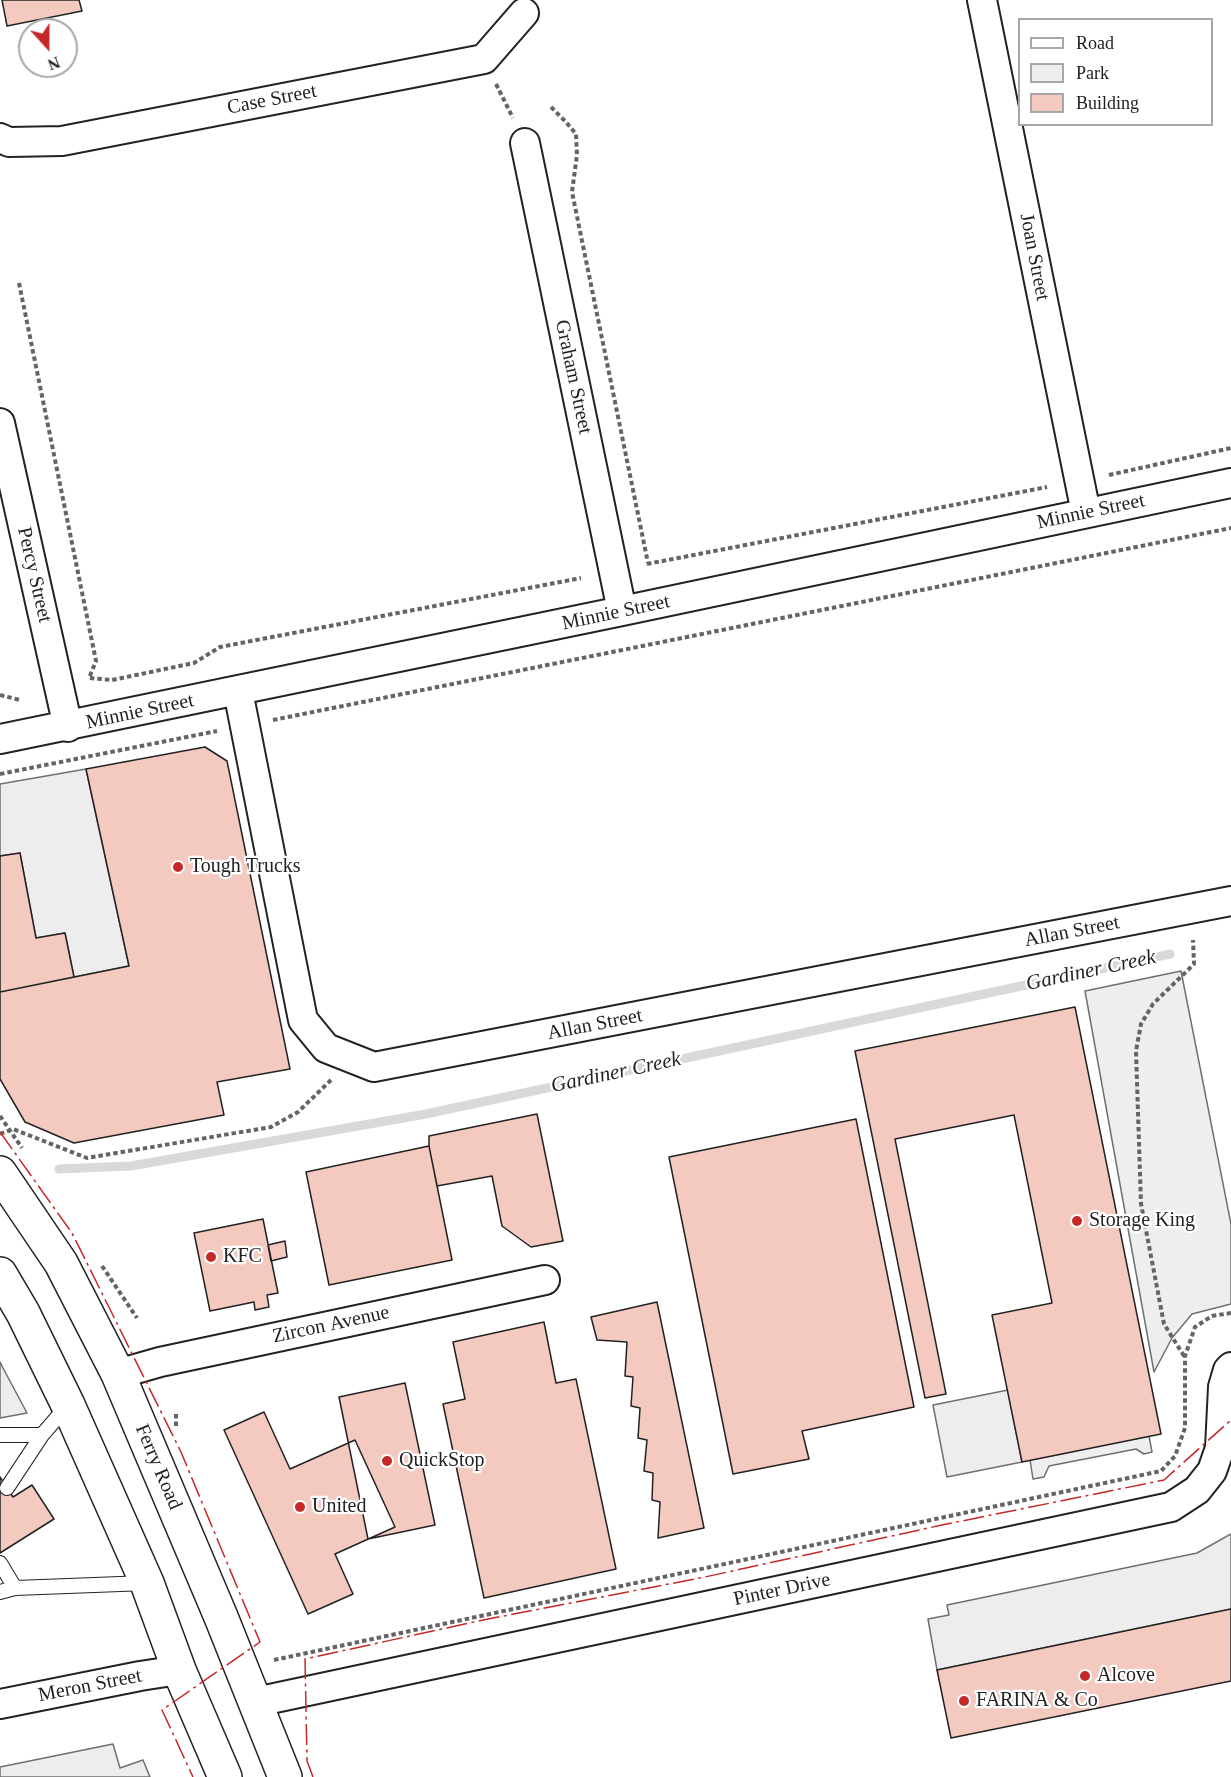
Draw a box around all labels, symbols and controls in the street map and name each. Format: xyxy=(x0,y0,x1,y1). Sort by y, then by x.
north arrow xyxy=(18,18,78,78)
legend xyxy=(1018,18,1213,126)
text: Road xyxy=(1076,33,1114,53)
text: N xyxy=(45,53,62,73)
text: Park xyxy=(1076,63,1109,83)
street label: Case Street xyxy=(225,80,319,120)
text: Building xyxy=(1076,93,1139,113)
street label: Joan Street xyxy=(1014,211,1054,303)
street label: Graham Street xyxy=(549,318,597,436)
street label: Minnie Street xyxy=(1035,489,1147,535)
street label: Percy Street xyxy=(11,525,57,625)
street label: Minnie Street xyxy=(560,590,672,636)
street label: Minnie Street xyxy=(84,689,196,735)
place label: Tough Trucks xyxy=(190,855,301,879)
marker: Tough Trucks xyxy=(171,860,185,874)
street label: Allan Street xyxy=(1023,911,1121,953)
water label: Gardiner Creek xyxy=(1024,945,1158,997)
street label: Allan Street xyxy=(546,1004,644,1046)
water label: Gardiner Creek xyxy=(549,1047,683,1099)
place label: Storage King xyxy=(1089,1209,1195,1233)
marker: Storage King xyxy=(1070,1214,1084,1228)
place label: KFC xyxy=(223,1245,262,1269)
marker: KFC xyxy=(204,1250,218,1264)
street label: Zircon Avenue xyxy=(270,1301,392,1349)
street label: Ferry Road xyxy=(129,1421,187,1513)
place label: QuickStop xyxy=(399,1449,485,1473)
marker: QuickStop xyxy=(380,1454,394,1468)
place label: United xyxy=(312,1495,366,1519)
marker: United xyxy=(293,1500,307,1514)
street label: Pinter Drive xyxy=(731,1568,833,1612)
street label: Meron Street xyxy=(36,1664,144,1708)
place label: Alcove xyxy=(1097,1664,1155,1688)
marker: Alcove xyxy=(1078,1669,1092,1683)
place label: FARINA & Co xyxy=(976,1689,1098,1713)
marker: FARINA & Co xyxy=(957,1694,971,1708)

